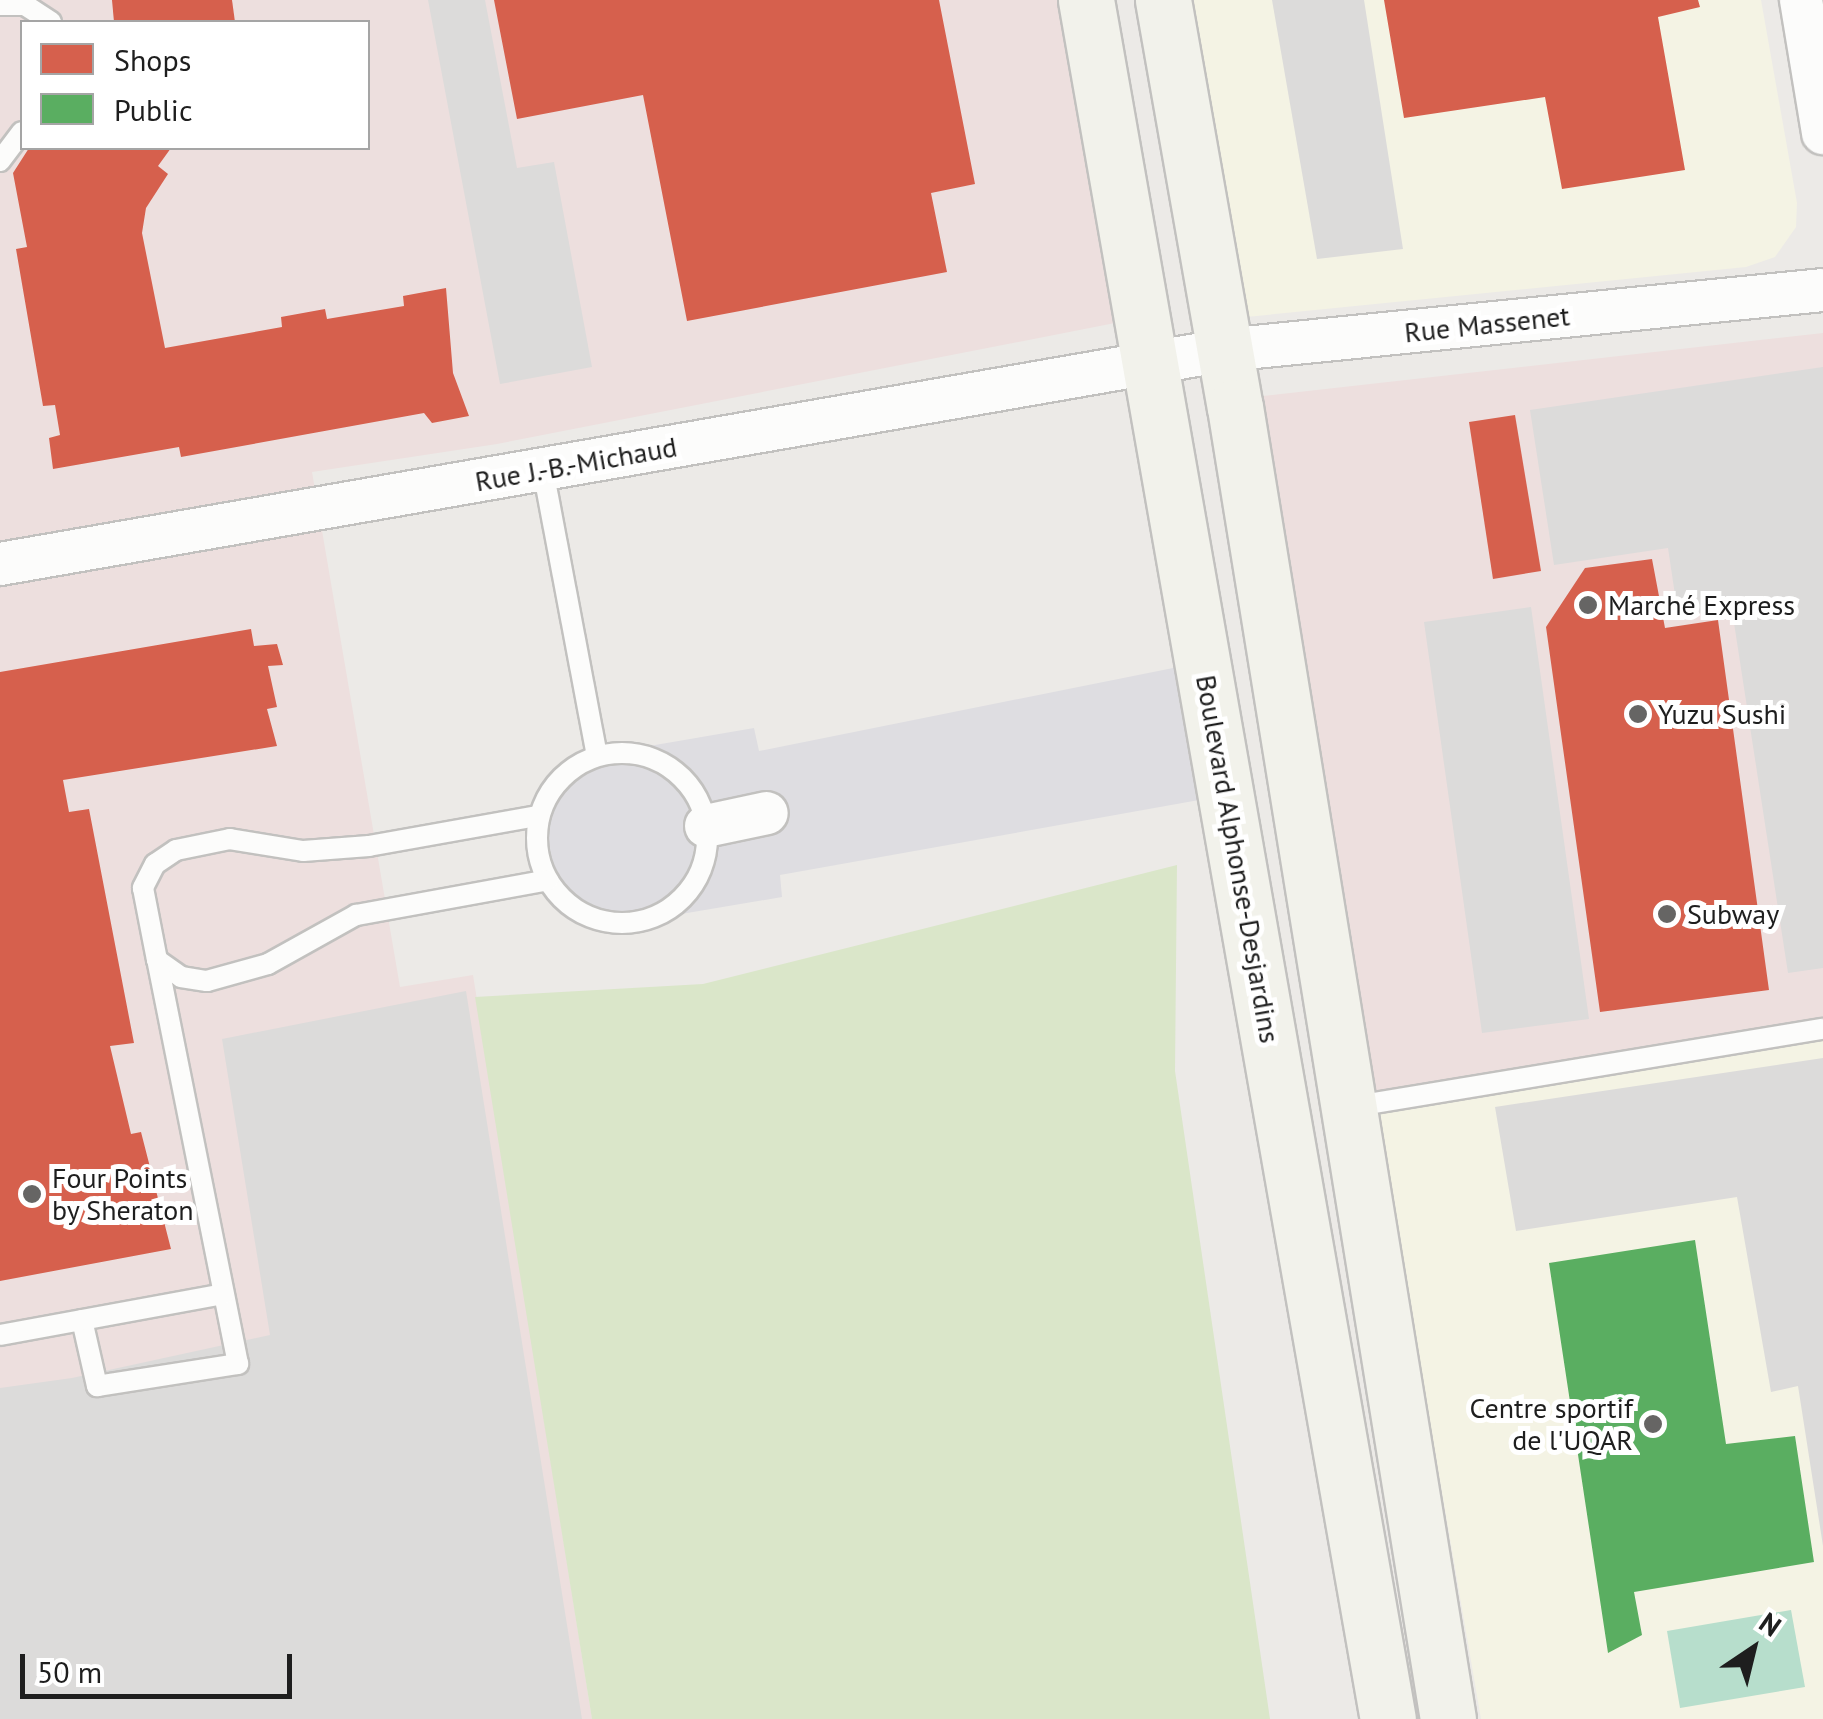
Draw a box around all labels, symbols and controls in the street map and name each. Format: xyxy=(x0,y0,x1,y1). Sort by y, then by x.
legend xyxy=(20,20,370,150)
text: Shops xyxy=(114,40,191,79)
text: Public xyxy=(114,90,192,129)
street label: Rue Massenet xyxy=(1403,299,1571,349)
street label: Rue J.-B.-Michaud xyxy=(472,430,680,498)
place label: Marché Express xyxy=(1608,588,1795,622)
marker: Marché Express xyxy=(1577,594,1599,616)
street label: Boulevard Alphonse-Desjardins xyxy=(1189,672,1287,1046)
place label: Yuzu Sushi xyxy=(1658,697,1786,731)
marker: Yuzu Sushi xyxy=(1627,703,1649,725)
place label: Subway xyxy=(1687,897,1779,931)
marker: Subway xyxy=(1656,903,1678,925)
place label: Four Points by Sheraton xyxy=(52,1161,195,1227)
marker: Four Points by Sheraton xyxy=(21,1183,43,1205)
place label: Centre sportif de l'UQAR xyxy=(1470,1391,1633,1457)
marker: Centre sportif de l'UQAR xyxy=(1642,1413,1664,1435)
north arrow xyxy=(1703,1599,1803,1699)
text: N xyxy=(1752,1604,1789,1644)
scale bar xyxy=(25,1634,298,1696)
text: 50 m xyxy=(37,1652,102,1691)

